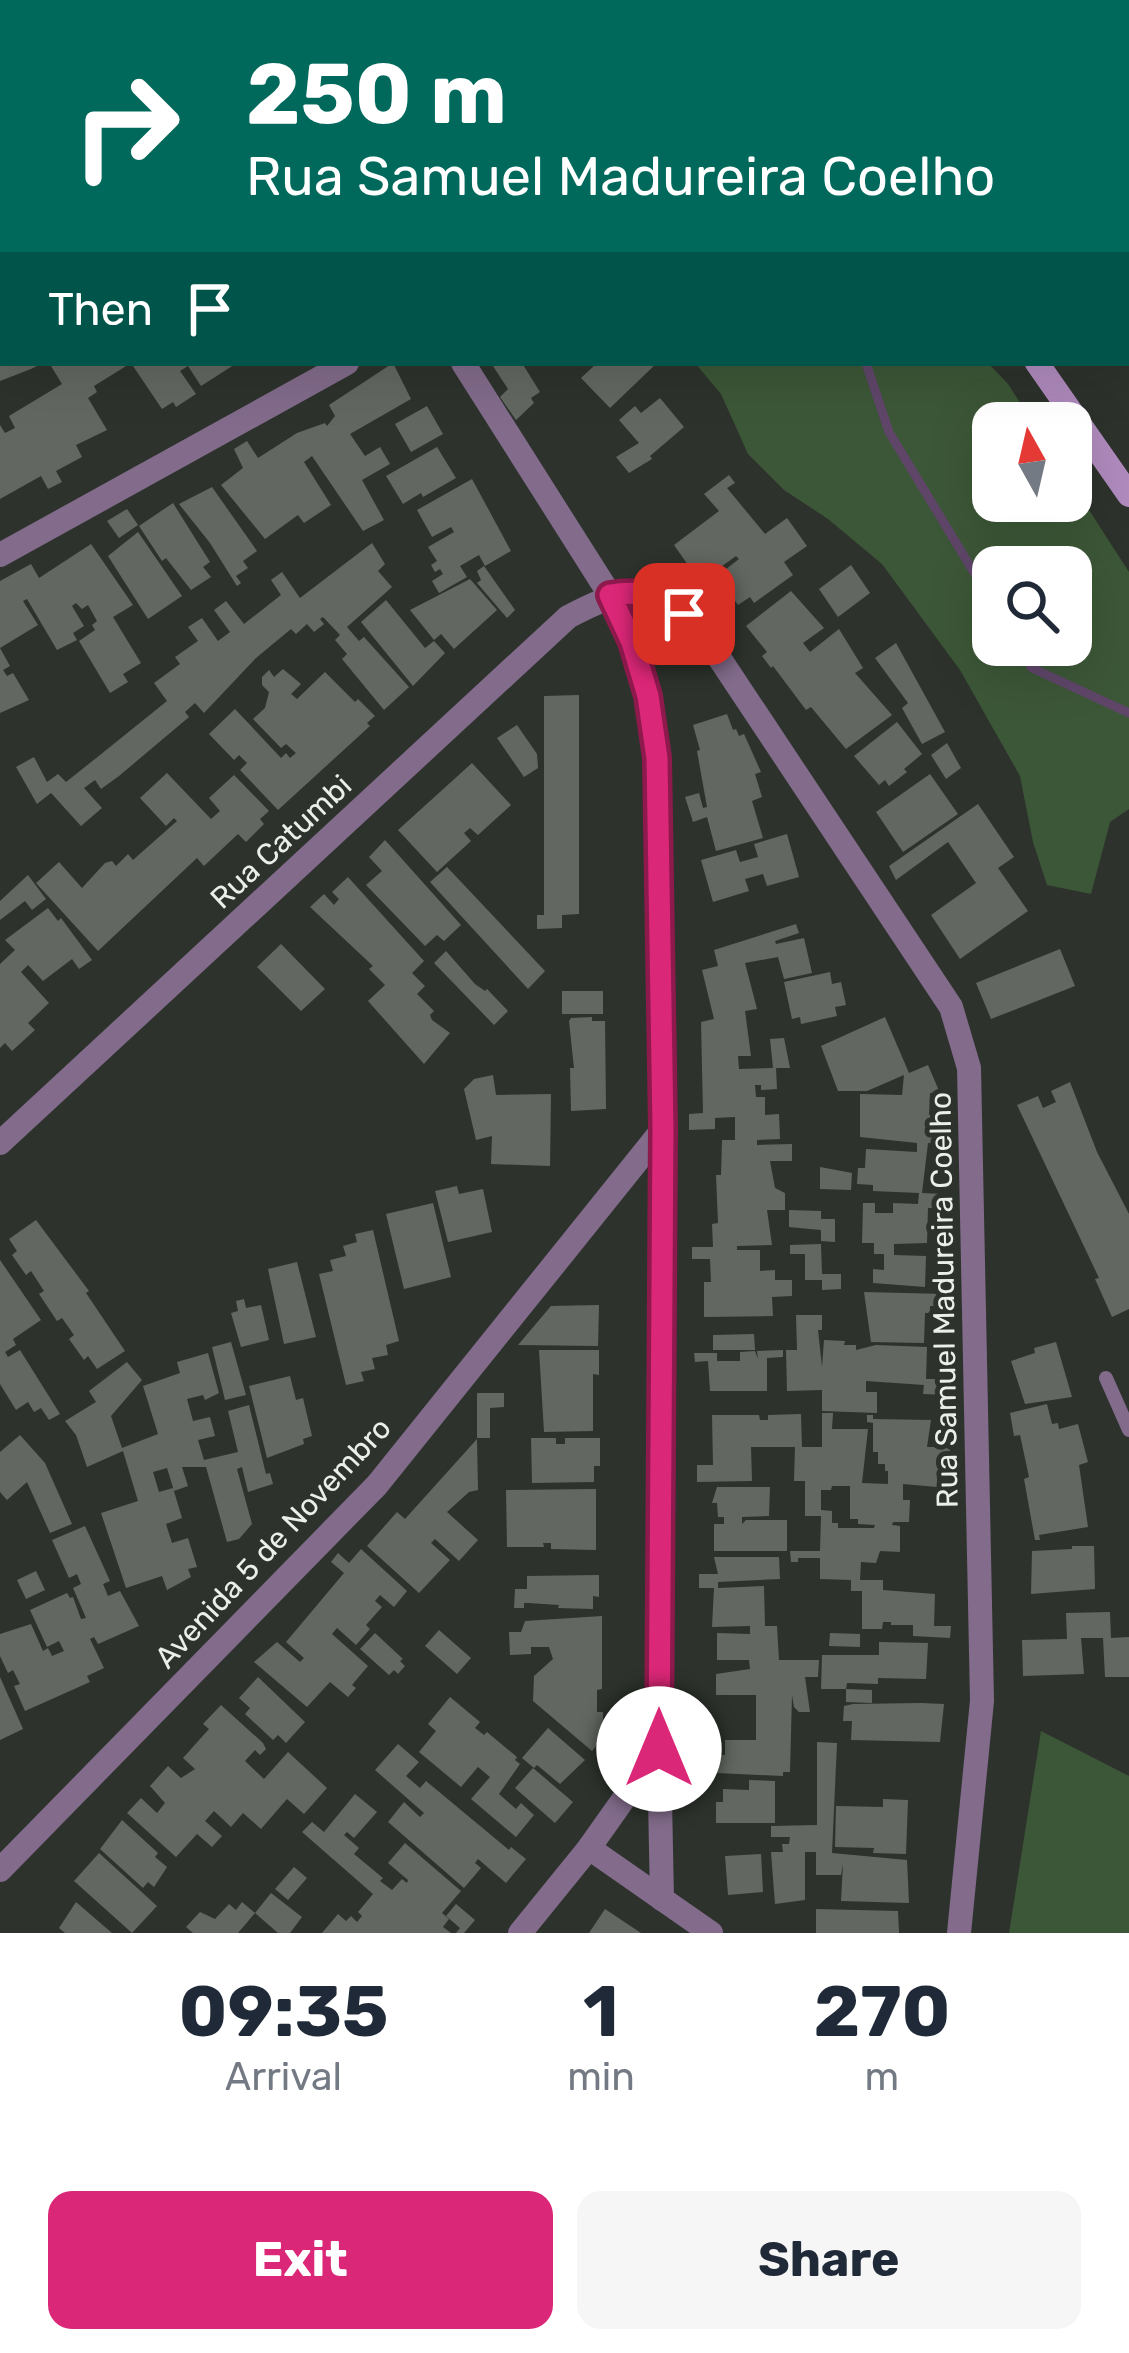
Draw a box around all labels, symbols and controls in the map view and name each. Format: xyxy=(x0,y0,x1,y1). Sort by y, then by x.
text: 250 m xyxy=(246,44,507,144)
icon: right xyxy=(48,48,204,204)
text: Rua Samuel Madureira Coelho xyxy=(246,145,995,209)
icon: arrive xyxy=(177,276,243,342)
text: Then xyxy=(48,283,153,336)
north arrow xyxy=(972,402,1092,522)
map controls xyxy=(972,402,1092,666)
button: search xyxy=(972,546,1092,666)
pin xyxy=(633,563,735,665)
icon: arrive xyxy=(651,581,717,647)
street label: Rua Catumbi xyxy=(203,768,359,916)
street label: Rua Samuel Madureira Coelho xyxy=(922,1092,966,1508)
street label: Avenida 5 de Novembro xyxy=(147,1410,399,1676)
position arrow xyxy=(596,1686,722,1812)
text: 09:35 xyxy=(179,1969,389,2054)
text: 1 xyxy=(583,1969,619,2054)
text: 270 xyxy=(813,1969,950,2054)
text: Arrival xyxy=(225,2054,342,2100)
text: min xyxy=(567,2054,635,2100)
text: m xyxy=(865,2054,899,2100)
button: Exit xyxy=(48,2191,553,2329)
button: Share xyxy=(577,2191,1081,2329)

